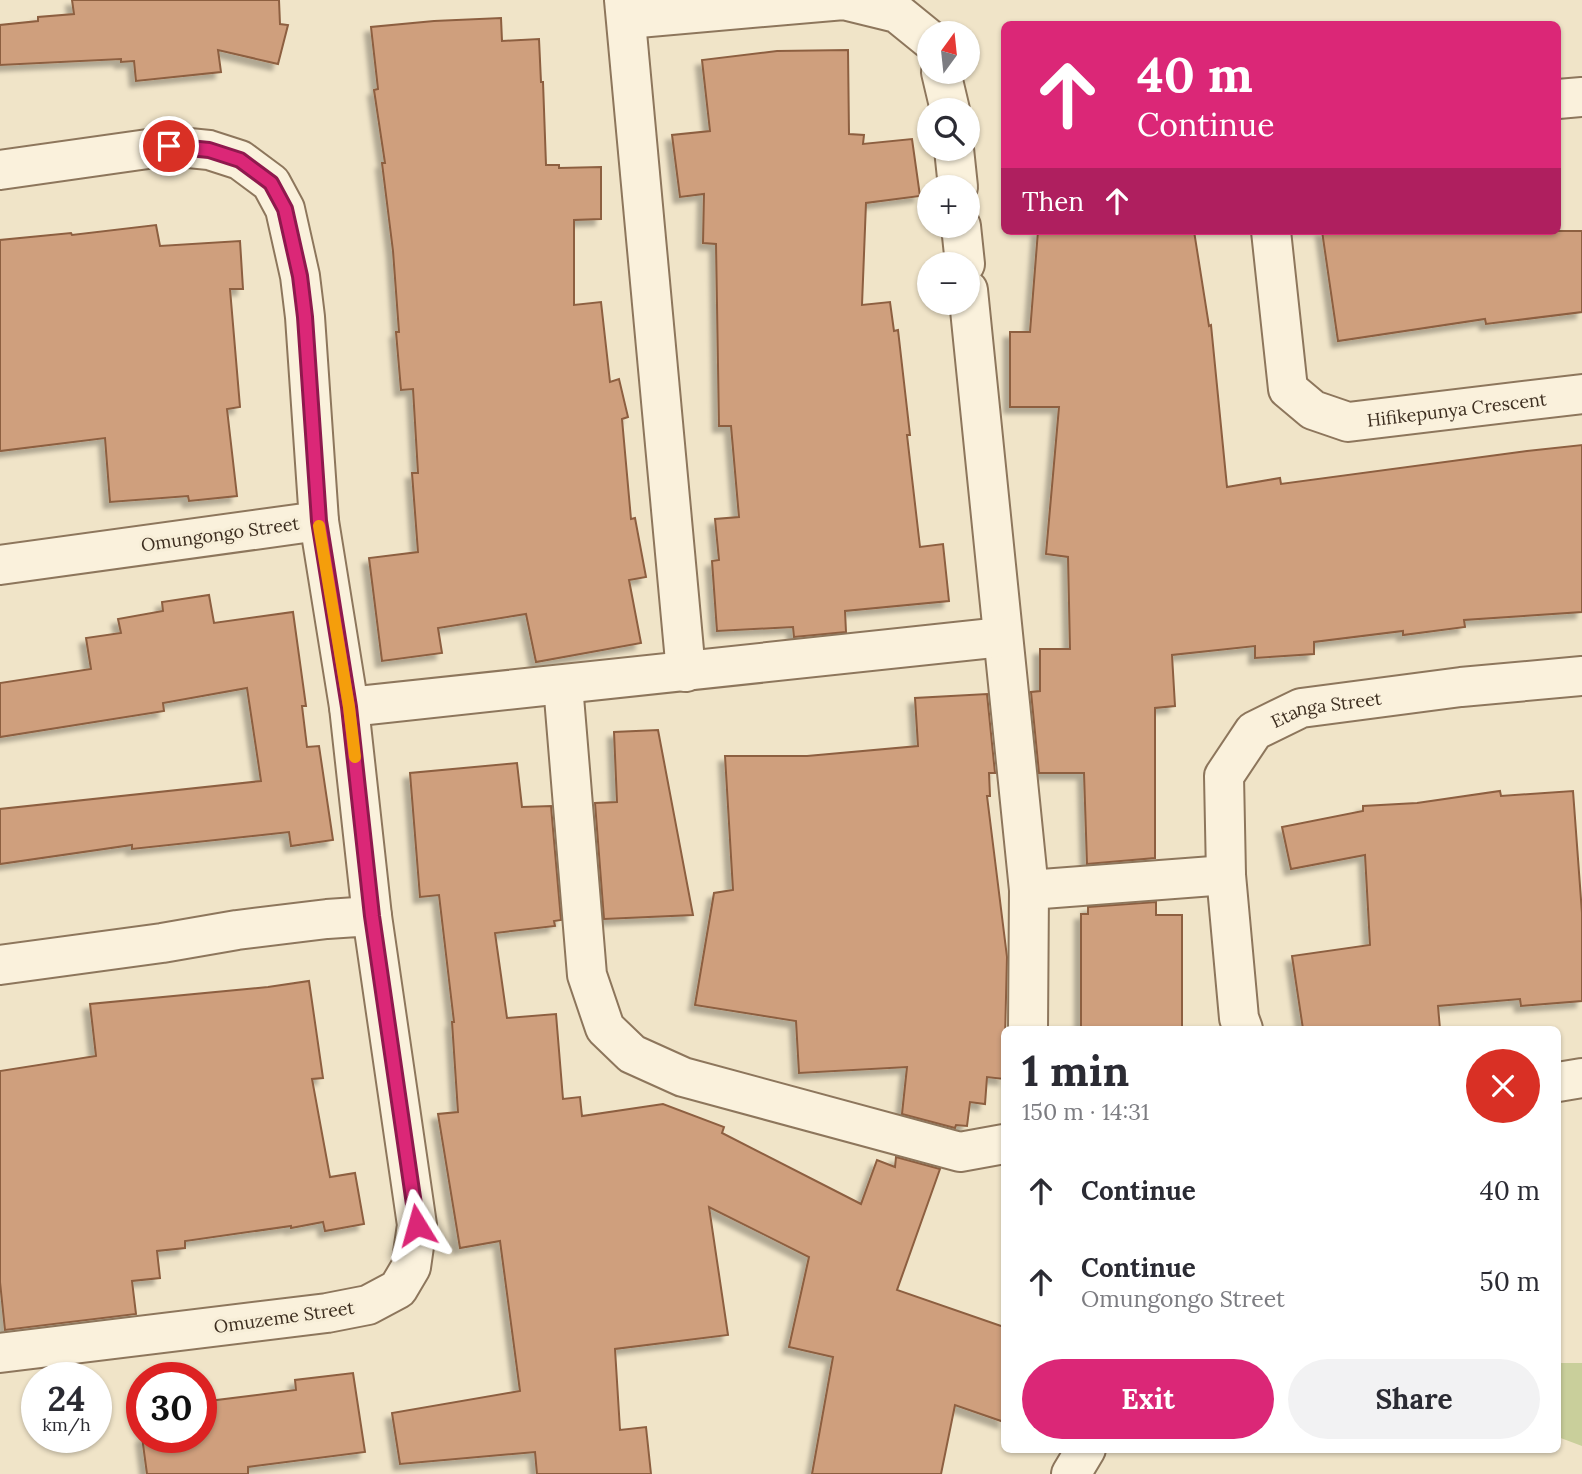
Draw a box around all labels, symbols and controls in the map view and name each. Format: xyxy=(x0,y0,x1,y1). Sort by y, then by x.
north arrow xyxy=(917,21,980,84)
map controls xyxy=(917,21,980,315)
text: 40 m xyxy=(1137,43,1253,105)
icon: ahead xyxy=(1022,49,1113,140)
button: search xyxy=(917,98,980,161)
text: Continue xyxy=(1137,104,1274,145)
pin xyxy=(139,116,199,176)
icon: arrive xyxy=(150,127,188,165)
button: + xyxy=(917,175,980,238)
icon: ahead xyxy=(1098,182,1136,220)
text: Then xyxy=(1022,185,1084,218)
button: − xyxy=(917,252,980,315)
street label: Hifikepunya Crescent xyxy=(1366,387,1548,431)
street label: Omungongo Street xyxy=(139,512,301,556)
street label: Etanga Street xyxy=(1267,686,1383,733)
text: 1 min xyxy=(1022,1044,1129,1098)
button: close xyxy=(1466,1049,1540,1123)
text: 150 m · 14:31 xyxy=(1022,1097,1149,1126)
icon: ahead xyxy=(1022,1172,1060,1210)
text: Continue xyxy=(1081,1174,1196,1207)
text: 40 m xyxy=(1480,1174,1540,1207)
position arrow xyxy=(380,1188,454,1262)
text: Continue xyxy=(1081,1251,1196,1284)
icon: ahead xyxy=(1022,1263,1060,1301)
text: 50 m xyxy=(1480,1265,1540,1298)
text: Omungongo Street xyxy=(1081,1284,1285,1313)
street label: Omuzeme Street xyxy=(212,1296,356,1338)
button: Exit xyxy=(1022,1359,1274,1439)
button: Share xyxy=(1288,1359,1540,1439)
speed limit sign: 30 xyxy=(126,1362,217,1453)
text: 24 xyxy=(48,1376,85,1421)
text: km/h xyxy=(42,1413,91,1436)

